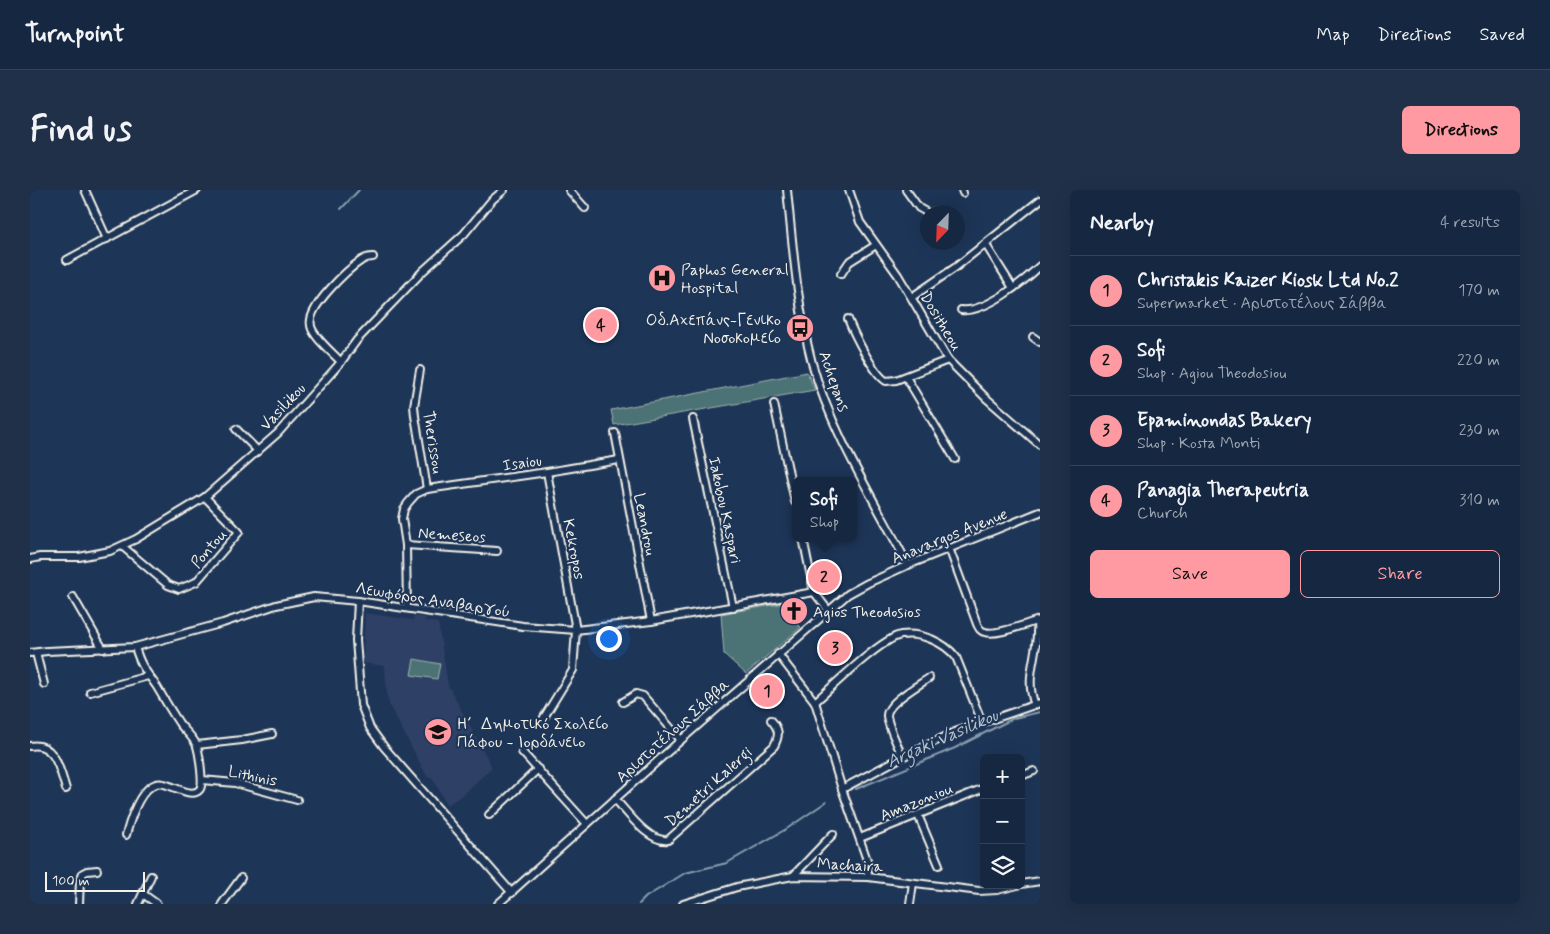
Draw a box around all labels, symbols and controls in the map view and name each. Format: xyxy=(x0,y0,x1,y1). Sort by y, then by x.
text: Turnpoint xyxy=(25,19,125,50)
text: Map xyxy=(1317,23,1350,47)
text: Directions xyxy=(1378,23,1452,47)
text: Saved xyxy=(1480,23,1525,47)
button: Directions xyxy=(1402,106,1520,154)
text: Find us xyxy=(30,107,132,153)
north arrow xyxy=(920,205,965,250)
text: Nearby xyxy=(1090,209,1154,237)
text: 4 results xyxy=(1440,212,1500,233)
place label: Paphos General Hospital xyxy=(681,260,789,299)
hospital icon: Paphos General Hospital xyxy=(647,263,677,293)
text: Christakis Kaizer Kiosk Ltd No.2 xyxy=(1137,268,1399,293)
text: 1 xyxy=(1102,280,1110,301)
text: 170 m xyxy=(1458,280,1500,301)
street label: Dositheou xyxy=(915,288,967,355)
text: Supermarket · Αριστοτέλους Σάββα xyxy=(1137,293,1387,314)
pin: 4 xyxy=(585,306,617,344)
place label: Οδ.Αχεπάνς-Γενικο Νοσοκομείο xyxy=(646,310,781,349)
bus stop icon: Οδ.Αχεπάνς-Γενικο Νοσοκομείο xyxy=(785,313,815,343)
text: Sofi xyxy=(1137,338,1165,363)
street label: Achepans xyxy=(813,348,854,415)
text: 2 xyxy=(1102,350,1110,371)
text: 220 m xyxy=(1457,350,1500,371)
text: Shop · Agiou Theodosiou xyxy=(1137,363,1286,384)
street label: Vasilikou xyxy=(256,379,311,435)
text: Epaminondas Bakery xyxy=(1137,408,1312,433)
street label: Therissou xyxy=(417,409,448,475)
text: 3 xyxy=(1102,420,1110,441)
text: 230 m xyxy=(1459,420,1500,441)
text: Shop · Kosta Monti xyxy=(1137,433,1260,454)
street label: Isaiou xyxy=(501,450,543,477)
street label: Iakobou Kaspari xyxy=(703,455,746,566)
popup xyxy=(792,477,857,542)
text: Panagia Therapeutria xyxy=(1137,478,1309,503)
text: Sofi xyxy=(810,487,838,512)
text: 4 xyxy=(1101,490,1111,511)
text: 310 m xyxy=(1459,490,1500,511)
street label: Leandrou xyxy=(628,491,661,557)
text: Church xyxy=(1137,503,1188,524)
street label: Anavargos Avenue xyxy=(888,504,1011,569)
text: Shop xyxy=(810,512,839,533)
street label: Kekropos xyxy=(557,517,590,581)
street label: Nemeseos xyxy=(417,523,486,548)
street label: Pontou xyxy=(186,525,232,573)
button: Save xyxy=(1090,550,1290,598)
button: Share xyxy=(1300,550,1500,598)
pin: 2 xyxy=(808,558,840,596)
street label: Λεωφόρος Αναβαργού xyxy=(354,578,511,623)
church icon: Agios Theodosios xyxy=(779,596,809,626)
place label: Agios Theodosios xyxy=(813,602,921,623)
your location xyxy=(596,626,622,652)
pin: 3 xyxy=(819,629,851,667)
pin: 1 xyxy=(751,672,783,710)
street label: Αριστοτέλους Σάββα xyxy=(611,674,734,788)
water label: Argaki Vasilikou xyxy=(883,703,1004,776)
place label: Η΄ Δημοτικό Σχολείο Πάφου - Ιορδάνειο xyxy=(457,714,608,753)
school or university icon: Η΄ Δημοτικό Σχολείο Πάφου - Ιορδάνειο xyxy=(423,717,453,747)
street label: Demetri Kalergi xyxy=(661,742,758,833)
map controls xyxy=(980,754,1025,889)
button: + xyxy=(980,754,1025,799)
street label: Lithinis xyxy=(226,761,279,792)
street label: Amazoniou xyxy=(877,778,957,827)
button: − xyxy=(980,799,1025,844)
button: layers xyxy=(980,844,1025,889)
street label: Machaira xyxy=(816,853,884,878)
scale bar xyxy=(45,869,145,892)
text: 100 m xyxy=(52,872,90,890)

